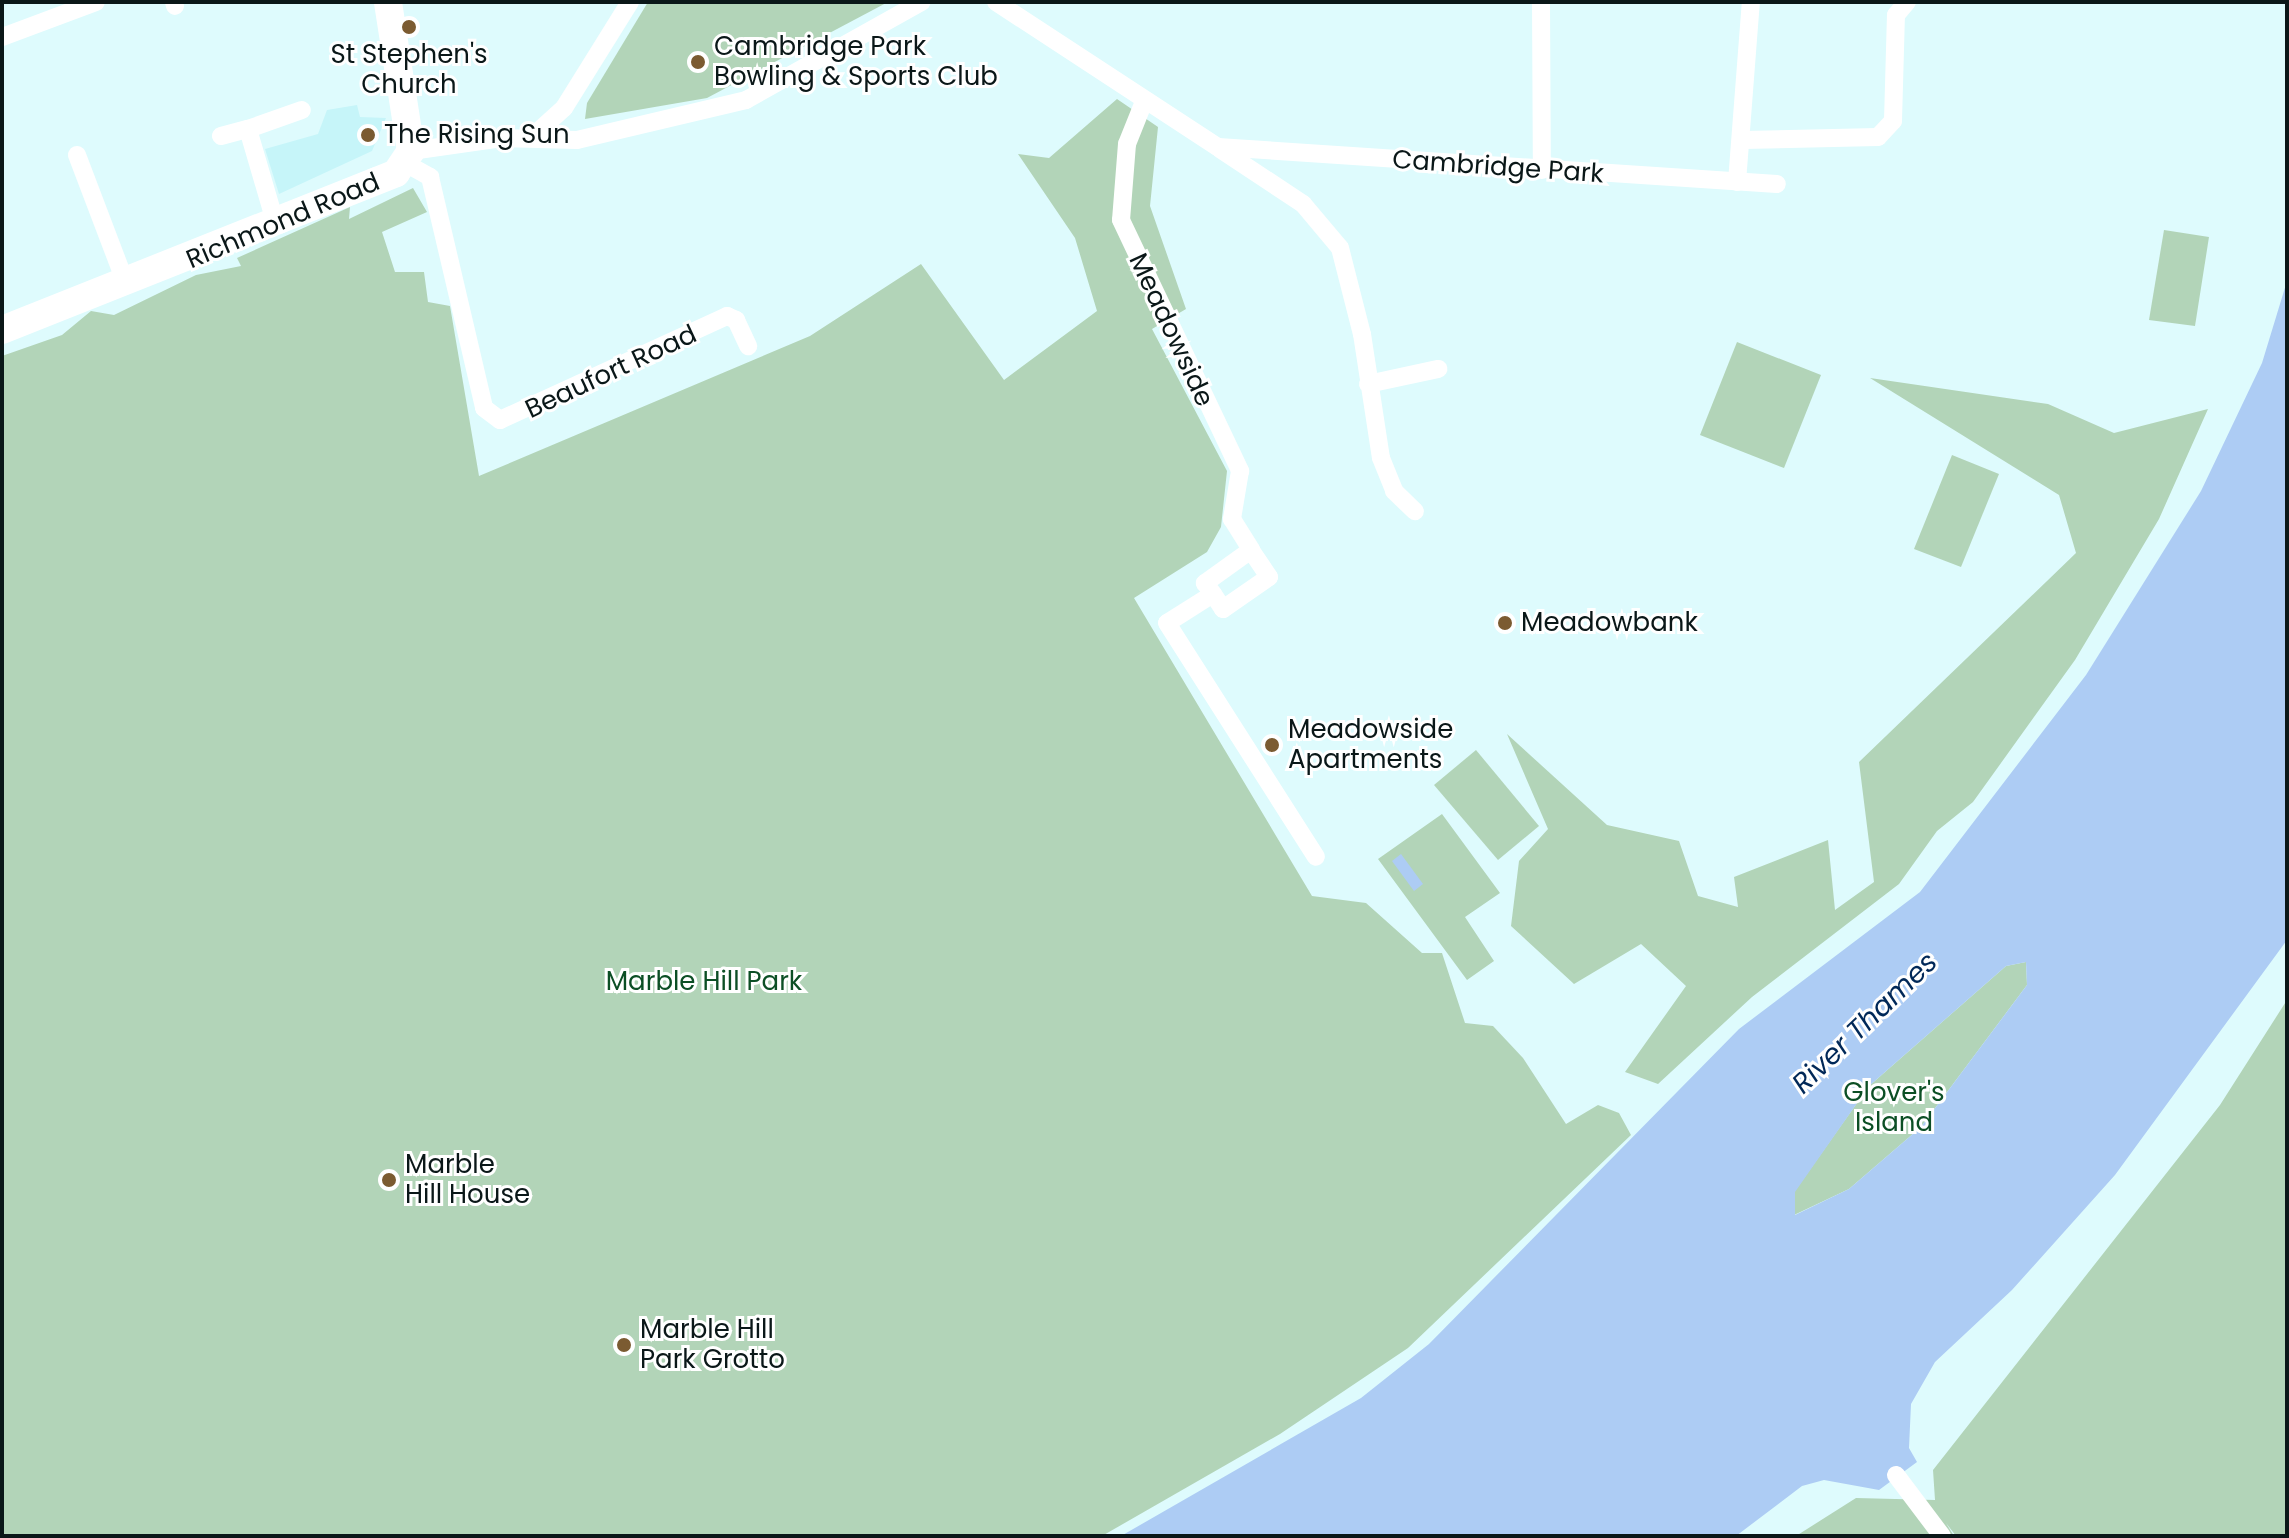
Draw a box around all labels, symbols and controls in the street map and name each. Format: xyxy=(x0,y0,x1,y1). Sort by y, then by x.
marker: St Stephen's Church xyxy=(400,18,418,36)
place label: Cambridge Park Bowling & Sports Club xyxy=(714,31,998,92)
place label: St Stephen's Church xyxy=(330,39,488,100)
marker: Cambridge Park Bowling & Sports Club xyxy=(689,53,707,71)
place label: The Rising Sun xyxy=(384,119,570,151)
marker: The Rising Sun xyxy=(359,126,377,144)
street label: Cambridge Park xyxy=(1391,144,1605,190)
street label: Richmond Road xyxy=(182,166,384,276)
street label: Meadowside xyxy=(1122,249,1220,411)
street label: Beaufort Road xyxy=(520,319,702,425)
place label: Meadowbank xyxy=(1521,607,1698,639)
marker: Meadowbank xyxy=(1496,614,1514,632)
place label: Meadowside Apartments xyxy=(1288,714,1453,776)
marker: Meadowside Apartments xyxy=(1263,736,1281,754)
water label: River Thames xyxy=(1786,945,1944,1101)
park label: Marble Hill Park xyxy=(606,966,802,998)
park label: Glover's Island xyxy=(1843,1077,1945,1138)
place label: Marble Hill House xyxy=(405,1149,530,1210)
marker: Marble Hill House xyxy=(380,1171,398,1189)
place label: Marble Hill Park Grotto xyxy=(640,1314,785,1376)
marker: Marble Hill Park Grotto xyxy=(615,1336,633,1354)

